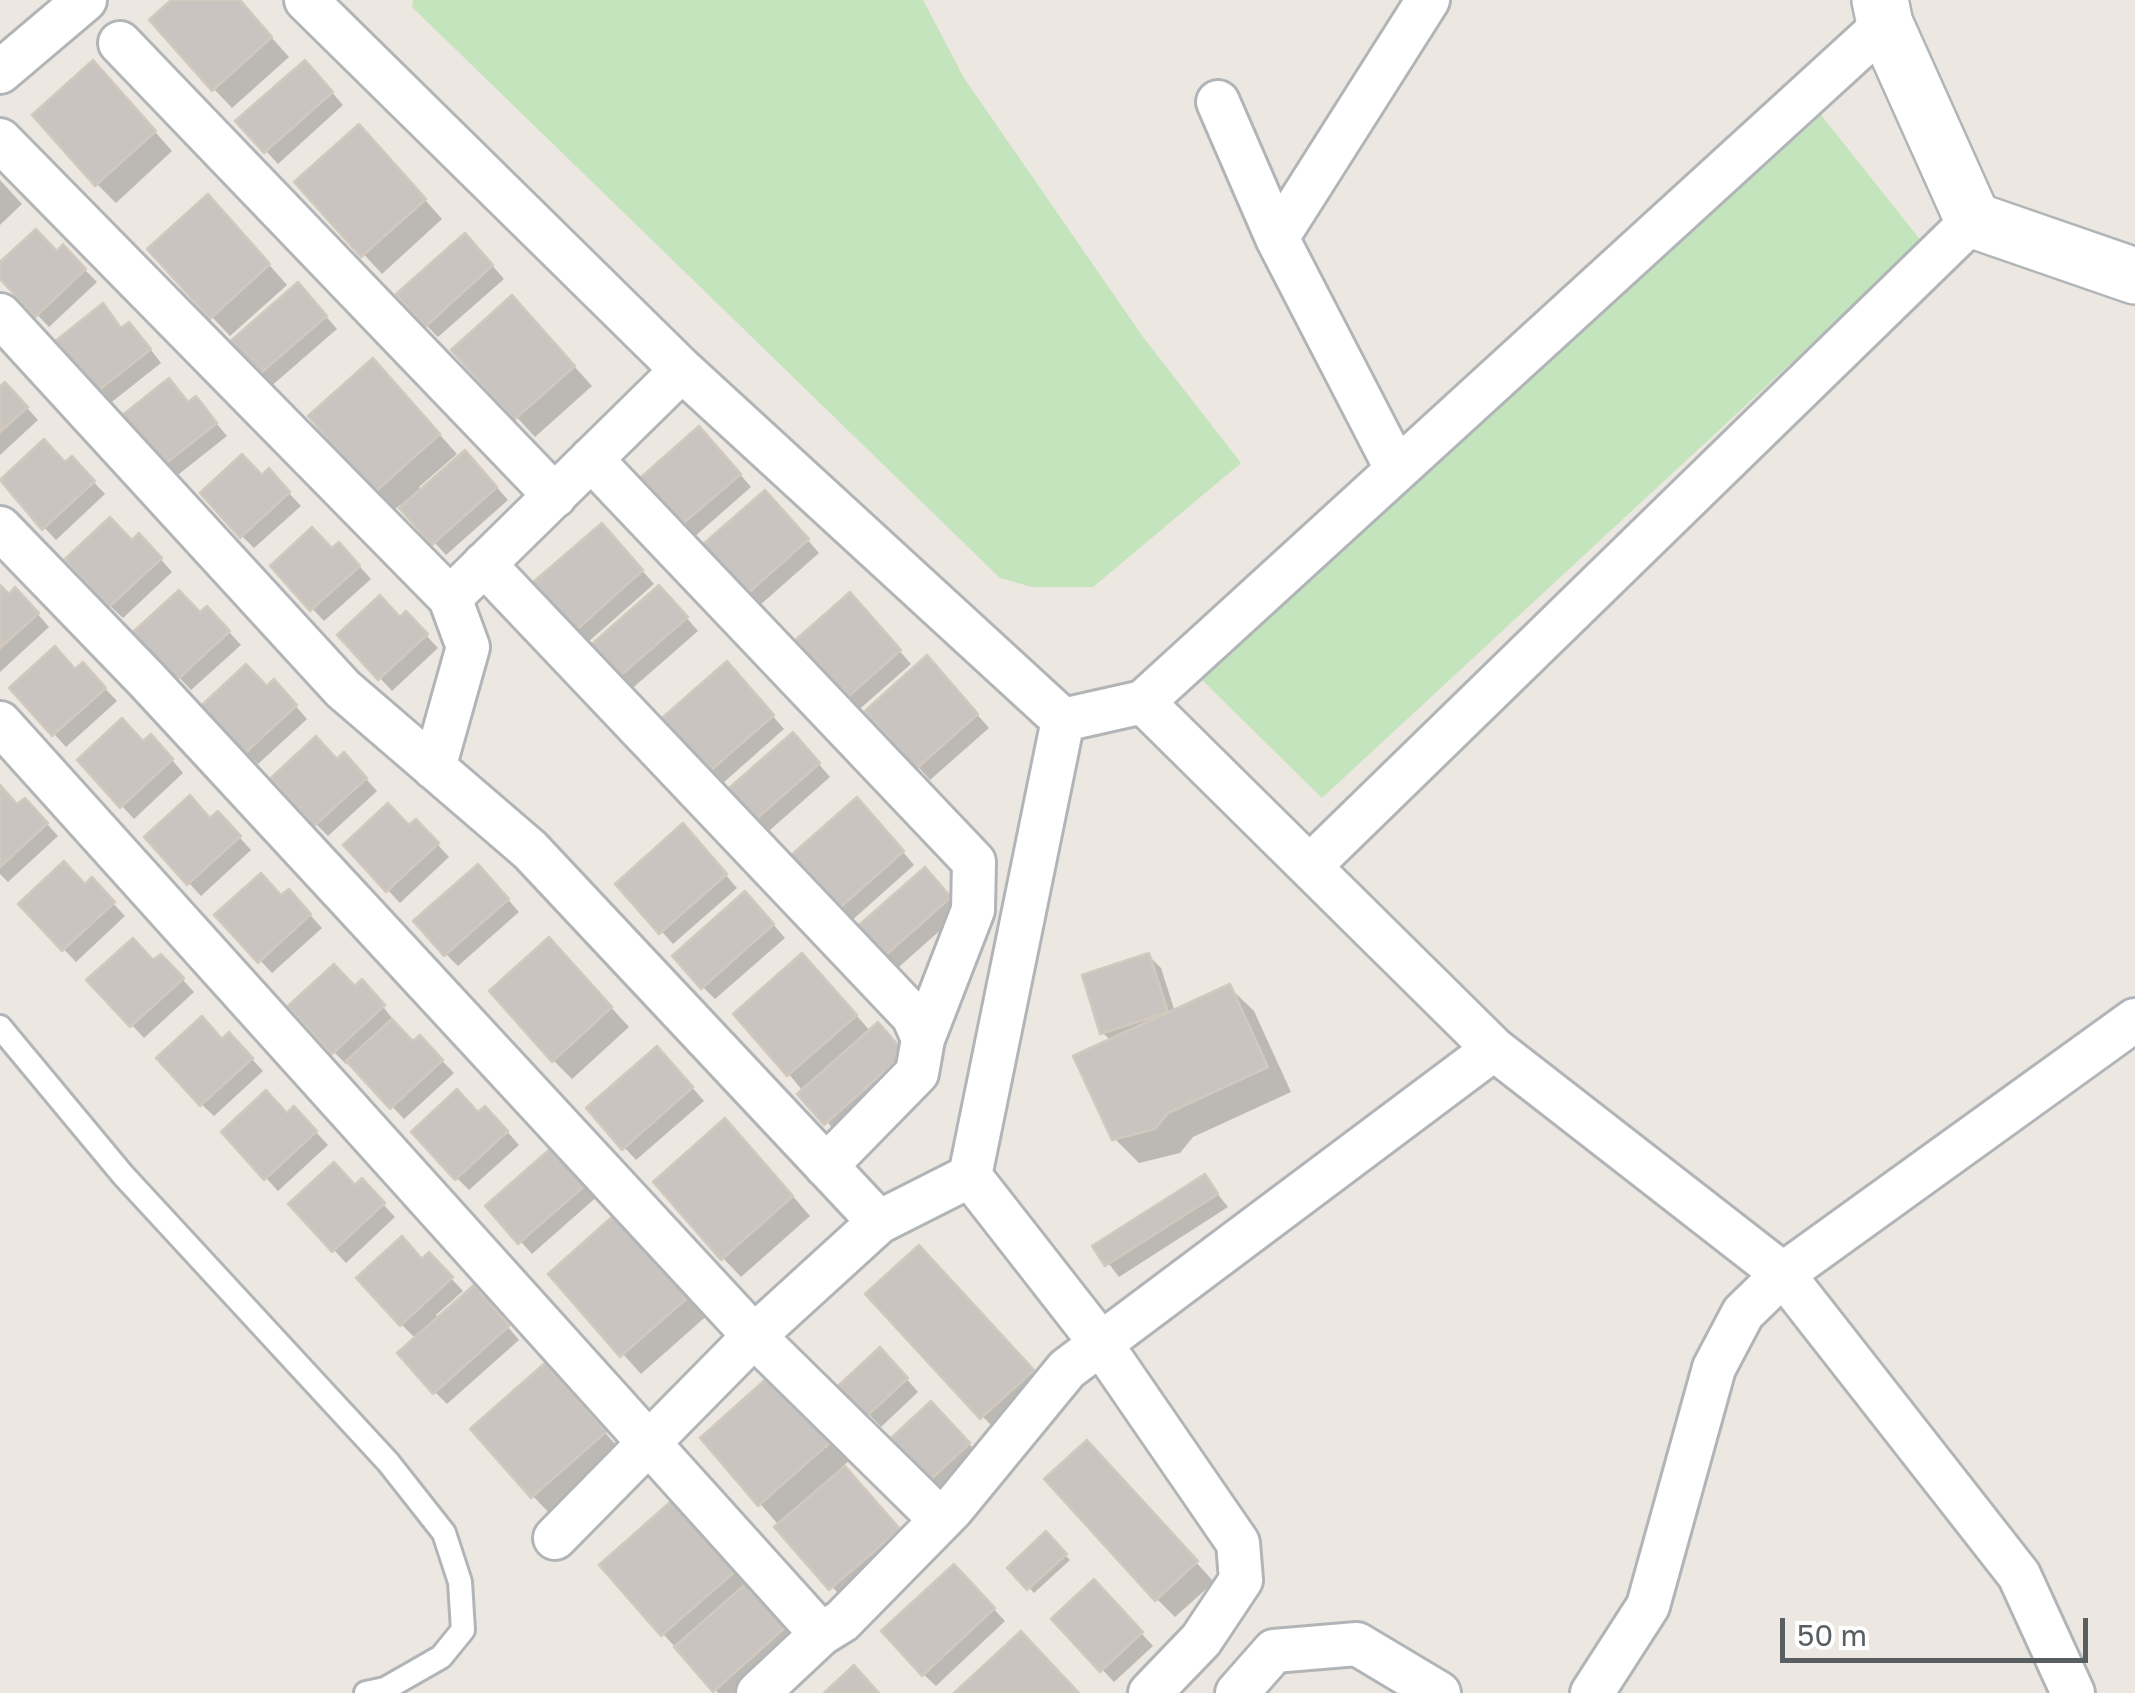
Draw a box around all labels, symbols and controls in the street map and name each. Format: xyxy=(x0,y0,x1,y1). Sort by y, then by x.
scale bar xyxy=(1785,1598,2092,1660)
text: 50 m xyxy=(1797,1617,1867,1653)

